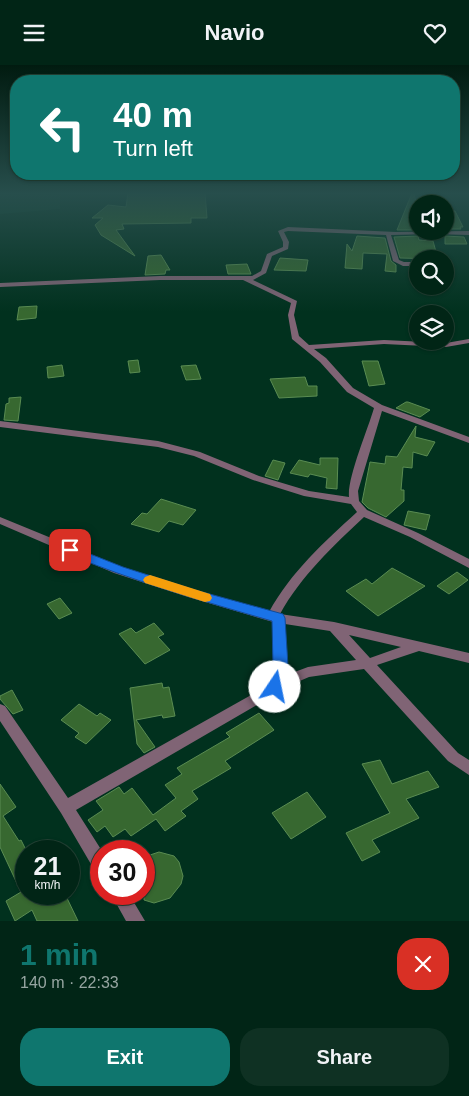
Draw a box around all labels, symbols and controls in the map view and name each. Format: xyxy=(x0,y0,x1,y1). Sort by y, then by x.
icon: menu xyxy=(20,19,48,47)
icon: heart xyxy=(421,19,449,47)
text: Navio xyxy=(205,20,264,45)
icon: left xyxy=(30,95,95,160)
text: 40 m xyxy=(113,95,193,134)
text: Turn left xyxy=(113,136,193,161)
map controls xyxy=(409,195,454,350)
button: sound xyxy=(409,195,454,240)
button: search xyxy=(409,250,454,295)
button: layers xyxy=(409,305,454,350)
pin xyxy=(49,529,91,571)
icon: arrive xyxy=(56,536,84,564)
position arrow xyxy=(248,660,300,712)
speed limit sign: 30 xyxy=(90,840,155,905)
text: 21 xyxy=(34,852,61,880)
text: km/h xyxy=(34,878,61,892)
text: 1 min xyxy=(20,938,98,971)
button: close xyxy=(397,938,449,990)
text: 140 m · 22:33 xyxy=(20,974,119,991)
button: Exit xyxy=(20,1028,230,1086)
button: Share xyxy=(240,1028,449,1086)

